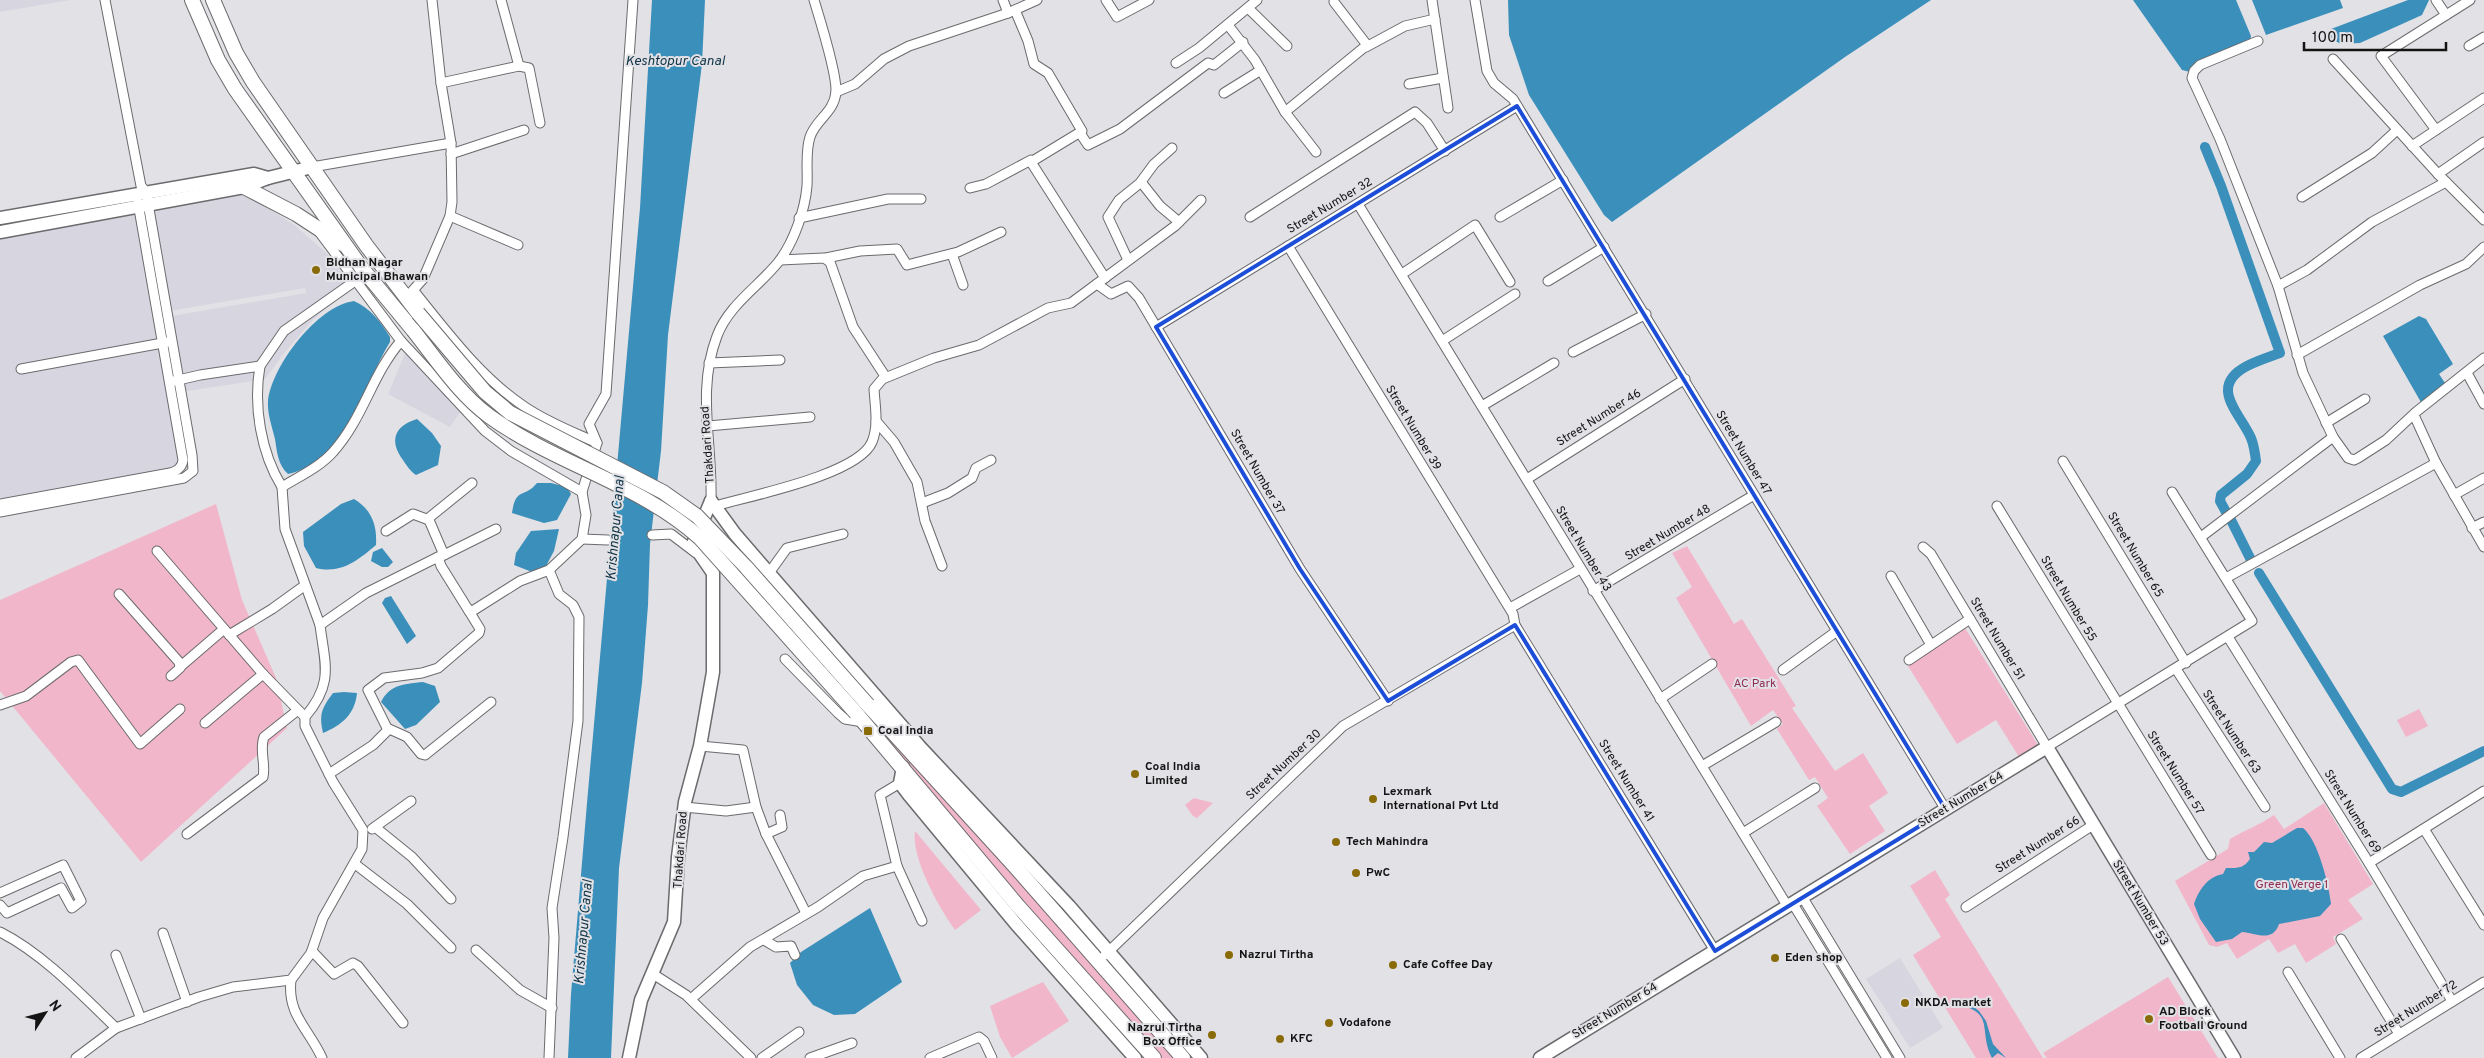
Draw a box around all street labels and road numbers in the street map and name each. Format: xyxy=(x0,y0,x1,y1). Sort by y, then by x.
street label: Street Number 32 xyxy=(1284,174,1376,238)
street label: Street Number 39 xyxy=(1381,383,1445,473)
street label: Street Number 46 xyxy=(1554,386,1644,450)
street label: Thakdari Road xyxy=(697,406,719,484)
street label: Street Number 47 xyxy=(1711,408,1775,498)
street label: Street Number 37 xyxy=(1226,427,1288,517)
street label: Street Number 48 xyxy=(1622,501,1714,565)
street label: Street Number 43 xyxy=(1551,503,1615,595)
street label: Street Number 65 xyxy=(2103,509,2167,601)
street label: Street Number 55 xyxy=(2036,553,2100,645)
street label: Street Number 51 xyxy=(1966,594,2028,684)
street label: Street Number 63 xyxy=(2198,687,2264,777)
street label: Street Number 30 xyxy=(1243,726,1325,804)
street label: Street Number 57 xyxy=(2143,728,2207,818)
street label: Street Number 41 xyxy=(1594,737,1658,825)
street label: Street Number 69 xyxy=(2320,767,2384,857)
street label: Street Number 64 xyxy=(1915,768,2007,832)
street label: Thakdari Road xyxy=(670,811,692,889)
street label: Street Number 66 xyxy=(1993,813,2083,877)
street label: Street Number 53 xyxy=(2108,857,2172,949)
street label: Street Number 72 xyxy=(2371,977,2461,1041)
street label: Street Number 64 xyxy=(1569,979,1661,1043)

